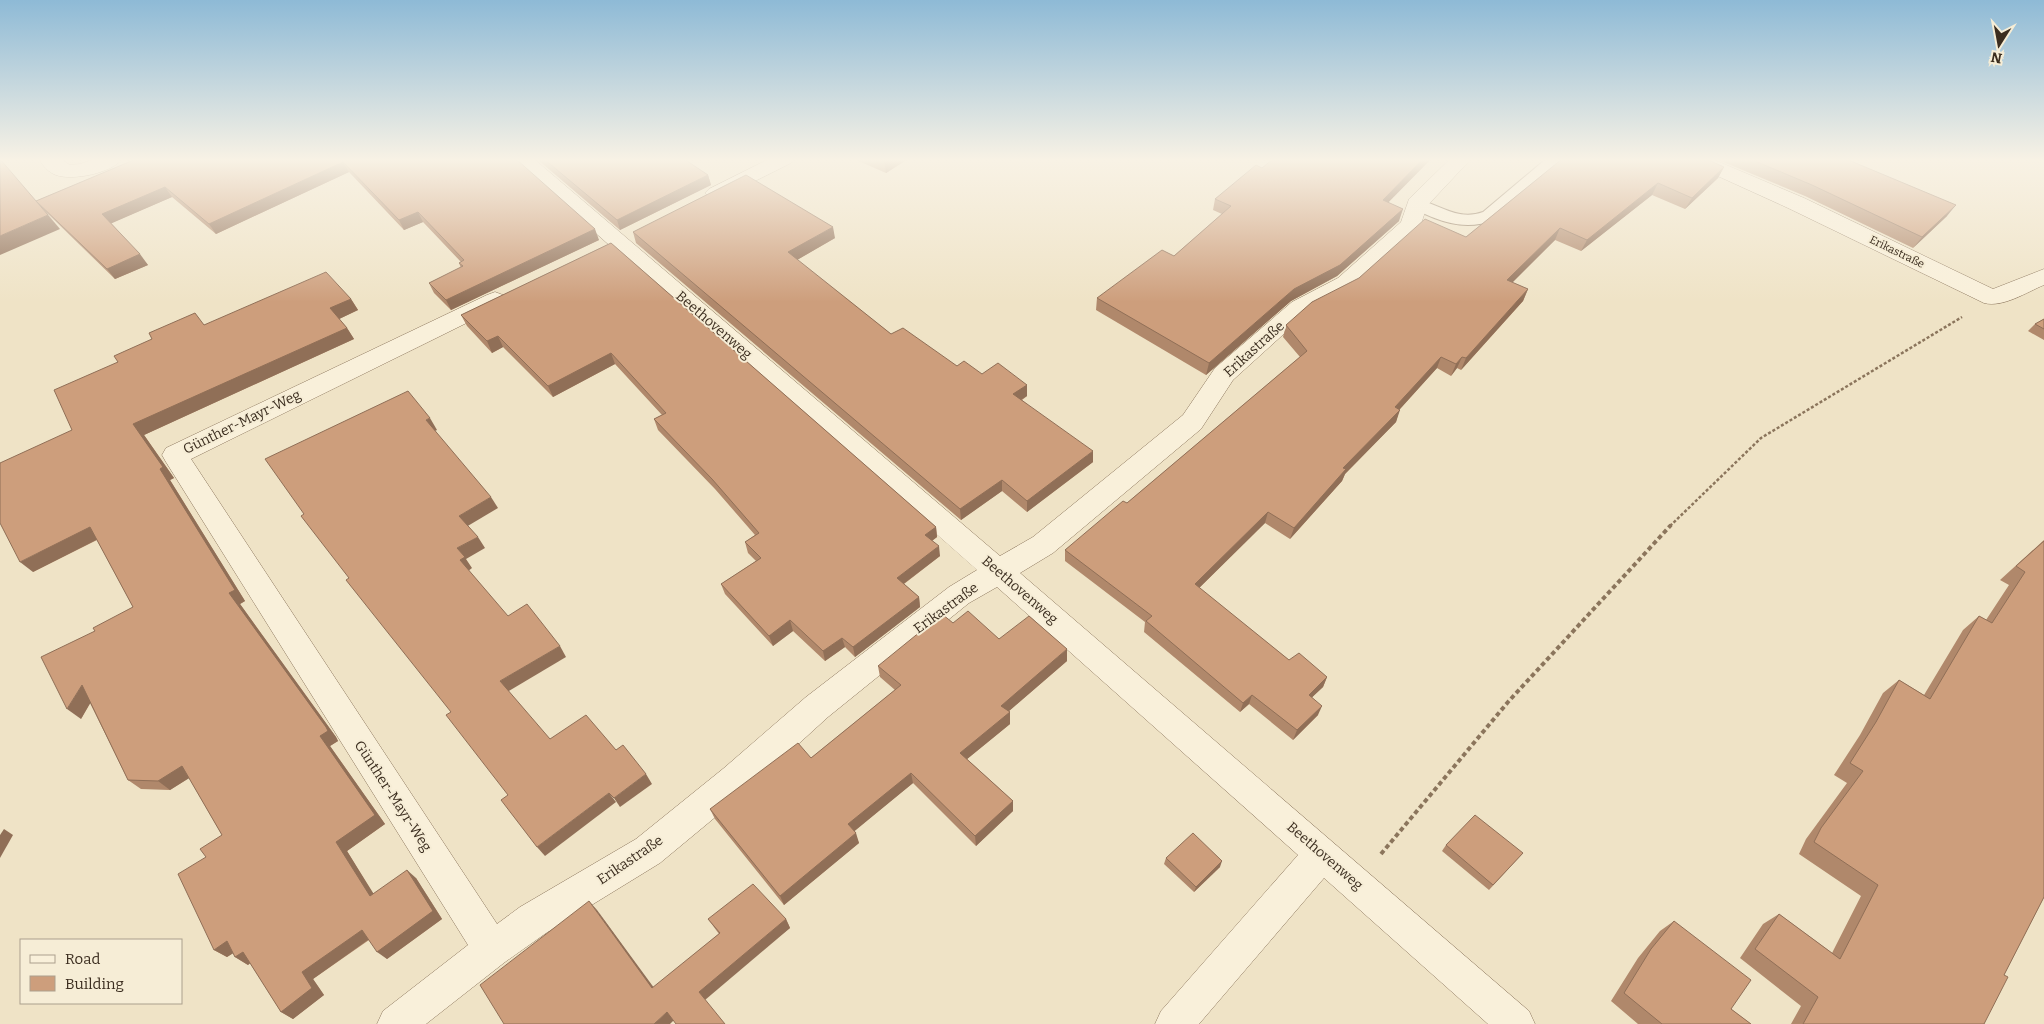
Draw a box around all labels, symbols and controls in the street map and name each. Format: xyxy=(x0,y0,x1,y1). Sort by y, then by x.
north arrow xyxy=(1974,20,2024,70)
text: N xyxy=(1990,48,2004,67)
street label: Erikastraße xyxy=(1867,233,1927,271)
street label: Beethovenweg xyxy=(672,287,756,363)
street label: Erikastraße xyxy=(1220,317,1288,381)
street label: Günther-Mayr-Weg xyxy=(180,386,304,458)
street label: Beethovenweg xyxy=(978,552,1062,628)
street label: Erikastraße xyxy=(910,579,982,637)
street label: Günther-Mayr-Weg xyxy=(351,737,435,855)
street label: Beethovenweg xyxy=(1283,818,1367,894)
street label: Erikastraße xyxy=(594,832,666,888)
legend xyxy=(20,939,182,1004)
text: Road xyxy=(65,950,100,968)
text: Building xyxy=(65,975,124,993)

